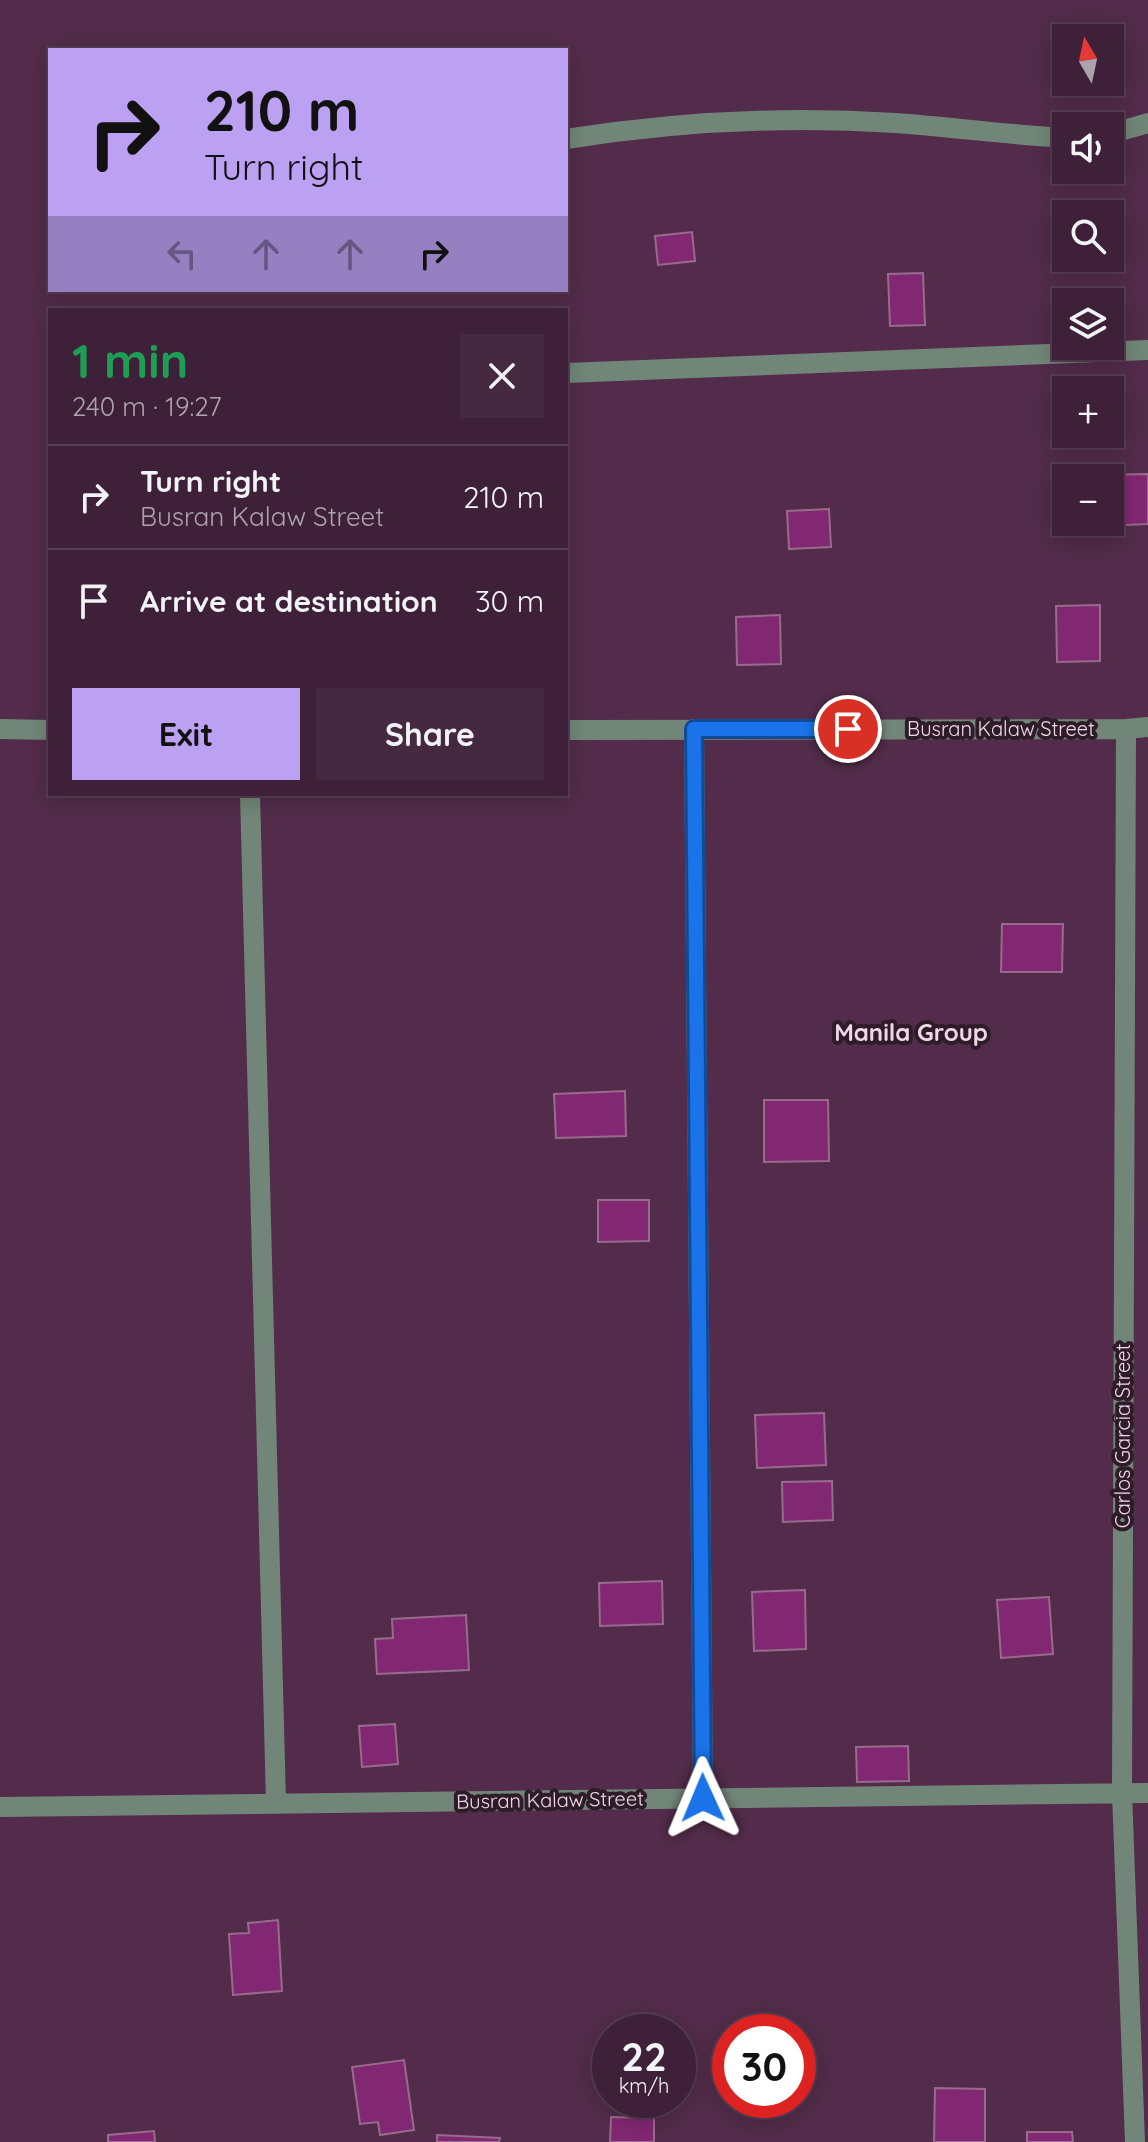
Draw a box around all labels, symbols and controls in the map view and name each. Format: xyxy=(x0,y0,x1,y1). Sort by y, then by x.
north arrow xyxy=(1052,24,1124,96)
map controls xyxy=(1052,24,1124,536)
text: 210 m xyxy=(204,75,359,145)
icon: right xyxy=(72,80,176,184)
button: sound xyxy=(1052,112,1124,184)
text: Turn right xyxy=(204,144,363,189)
button: search xyxy=(1052,200,1124,272)
icon: left xyxy=(160,232,204,276)
icon: ahead xyxy=(244,232,288,276)
icon: ahead xyxy=(328,232,372,276)
icon: right xyxy=(412,232,456,276)
button: layers xyxy=(1052,288,1124,360)
text: 1 min xyxy=(72,330,188,390)
button: close xyxy=(460,334,544,418)
button: + xyxy=(1052,376,1124,448)
text: 240 m · 19:27 xyxy=(72,390,222,423)
text: Turn right xyxy=(140,462,281,500)
button: − xyxy=(1052,464,1124,536)
icon: right xyxy=(72,475,116,519)
text: 210 m xyxy=(463,478,544,516)
text: Busran Kalaw Street xyxy=(140,500,384,533)
icon: arrive xyxy=(72,579,116,623)
text: Arrive at destination xyxy=(140,582,438,620)
text: 30 m xyxy=(475,582,544,620)
button: Exit xyxy=(72,688,300,780)
button: Share xyxy=(316,688,544,780)
pin xyxy=(814,695,882,763)
icon: arrive xyxy=(826,707,870,751)
street label: Busran Kalaw Street xyxy=(907,716,1095,741)
district label: Manila Group xyxy=(834,1017,988,1047)
street label: Carlos Garcia Street xyxy=(1110,1343,1135,1528)
position arrow xyxy=(661,1756,745,1840)
street label: Busran Kalaw Street xyxy=(456,1785,644,1814)
speed limit sign: 30 xyxy=(712,2014,816,2118)
text: 22 xyxy=(621,2031,667,2081)
text: km/h xyxy=(619,2073,669,2098)

